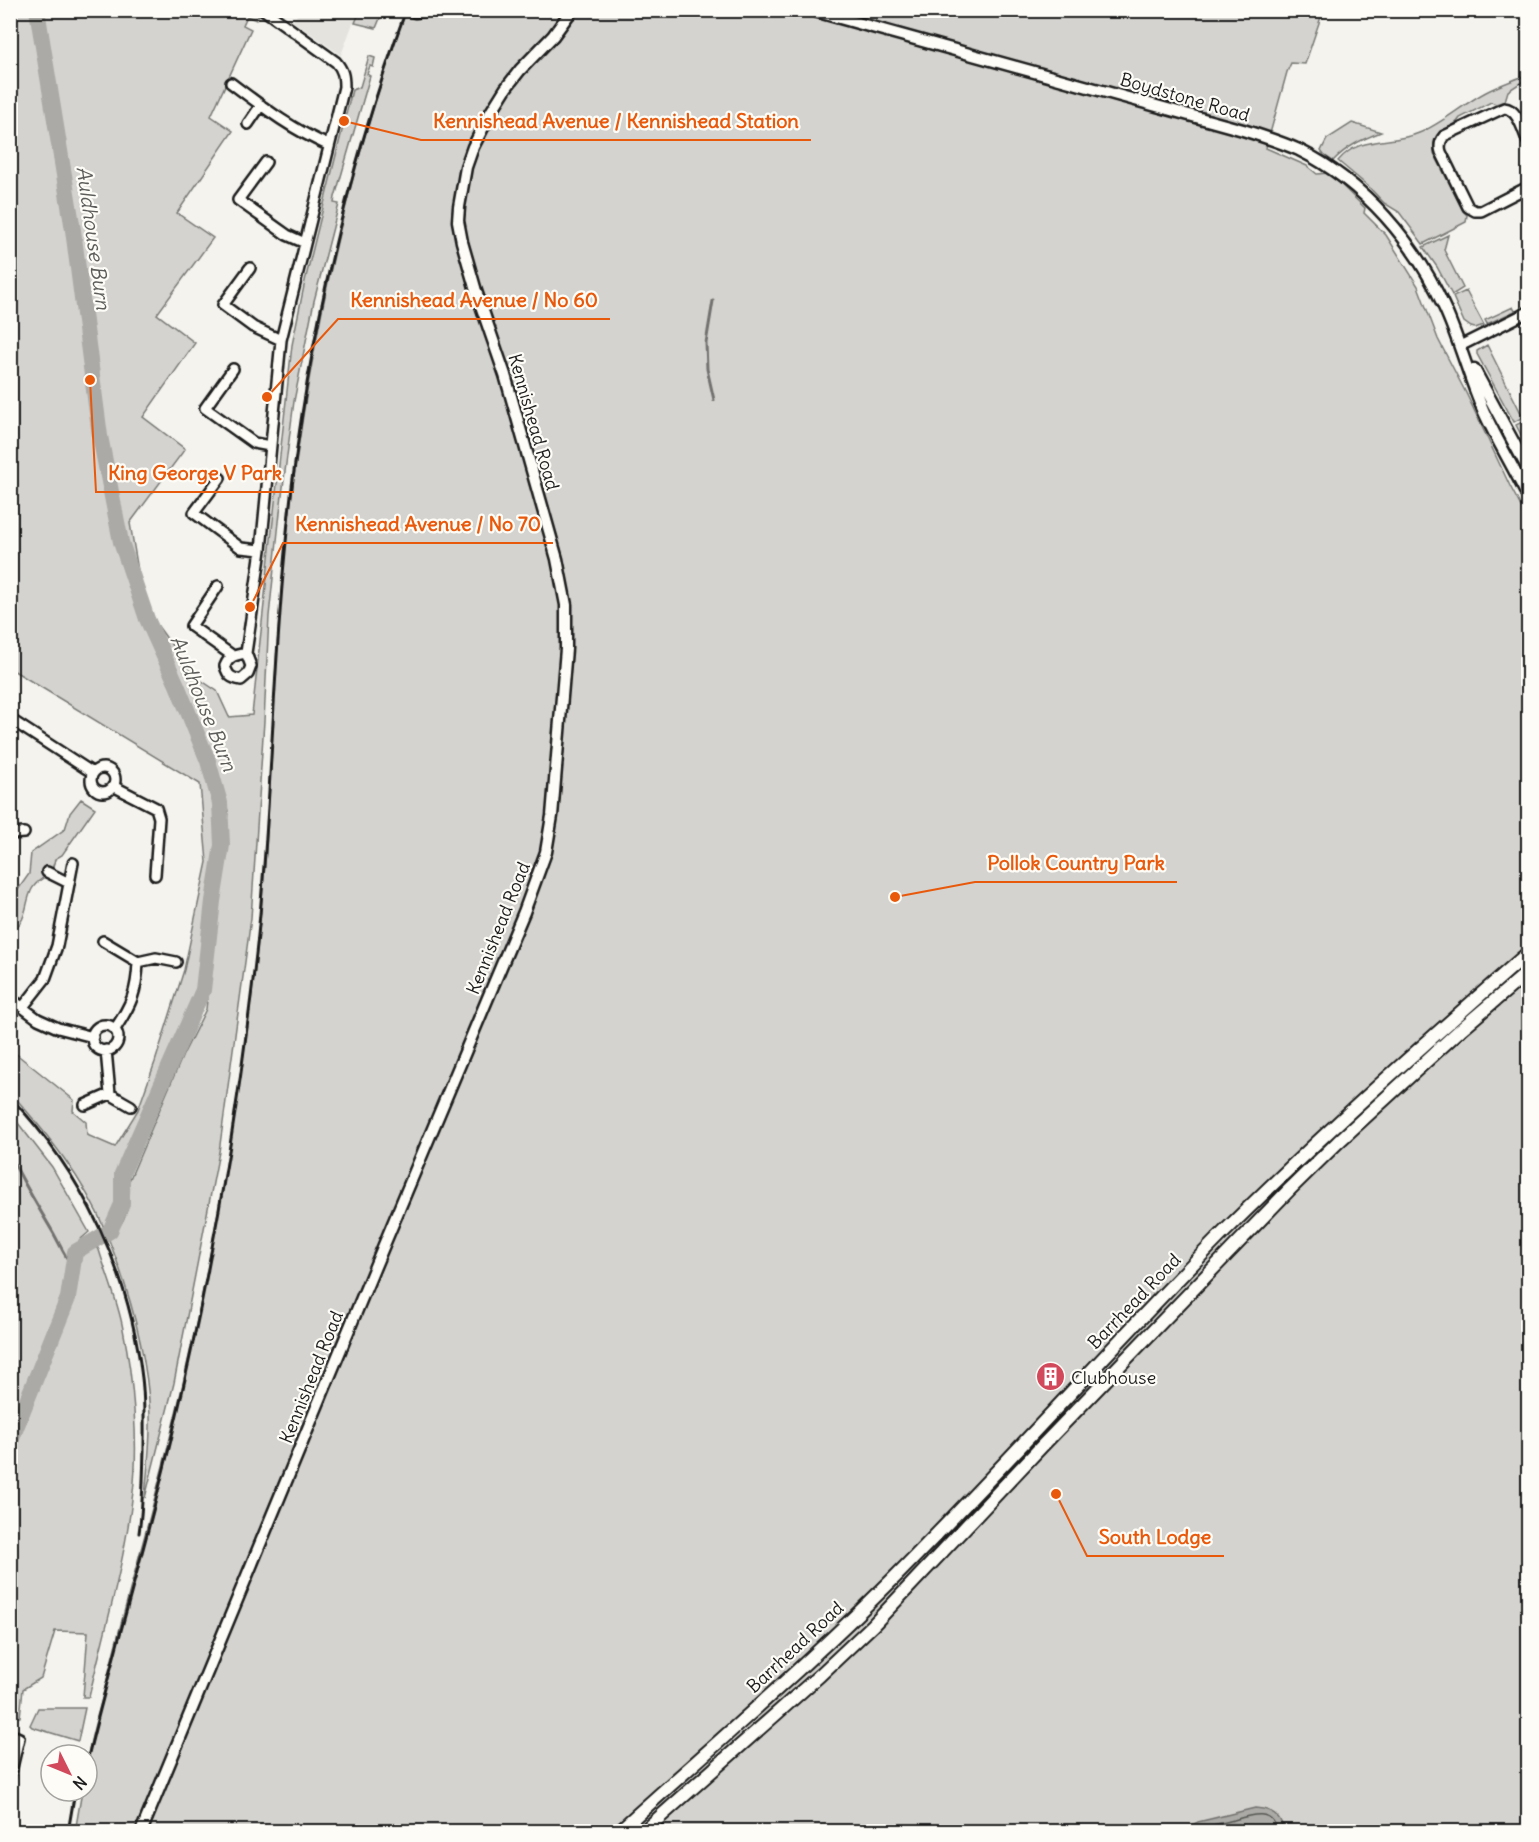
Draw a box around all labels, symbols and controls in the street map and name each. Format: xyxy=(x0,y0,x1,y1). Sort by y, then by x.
street label: Boydstone Road xyxy=(1118,68,1253,127)
callout: Kennishead Avenue / Kennishead Station xyxy=(421,102,811,140)
text: Kennishead Avenue / Kennishead Station xyxy=(433,108,799,133)
water label: Auldhouse Burn xyxy=(72,165,116,312)
callout: Kennishead Avenue / No 60 xyxy=(338,281,610,319)
text: Kennishead Avenue / No 60 xyxy=(350,287,598,312)
street label: Kennishead Road xyxy=(504,351,565,493)
callout: King George V Park xyxy=(96,454,294,492)
text: King George V Park xyxy=(108,460,282,485)
callout: Kennishead Avenue / No 70 xyxy=(283,505,553,543)
text: Kennishead Avenue / No 70 xyxy=(295,511,541,536)
water label: Auldhouse Burn xyxy=(165,631,243,775)
callout: Pollok Country Park xyxy=(975,844,1177,882)
text: Pollok Country Park xyxy=(987,850,1165,875)
street label: Kennishead Road xyxy=(461,858,535,998)
street label: Barrhead Road xyxy=(1083,1248,1186,1354)
street label: Kennishead Road xyxy=(274,1307,348,1447)
building icon: Clubhouse xyxy=(1034,1361,1066,1393)
place label: Clubhouse xyxy=(1071,1366,1156,1389)
callout: South Lodge xyxy=(1087,1518,1224,1556)
text: South Lodge xyxy=(1099,1524,1212,1549)
street label: Barrhead Road xyxy=(742,1596,849,1698)
north arrow xyxy=(39,1743,99,1803)
text: N xyxy=(69,1772,91,1794)

